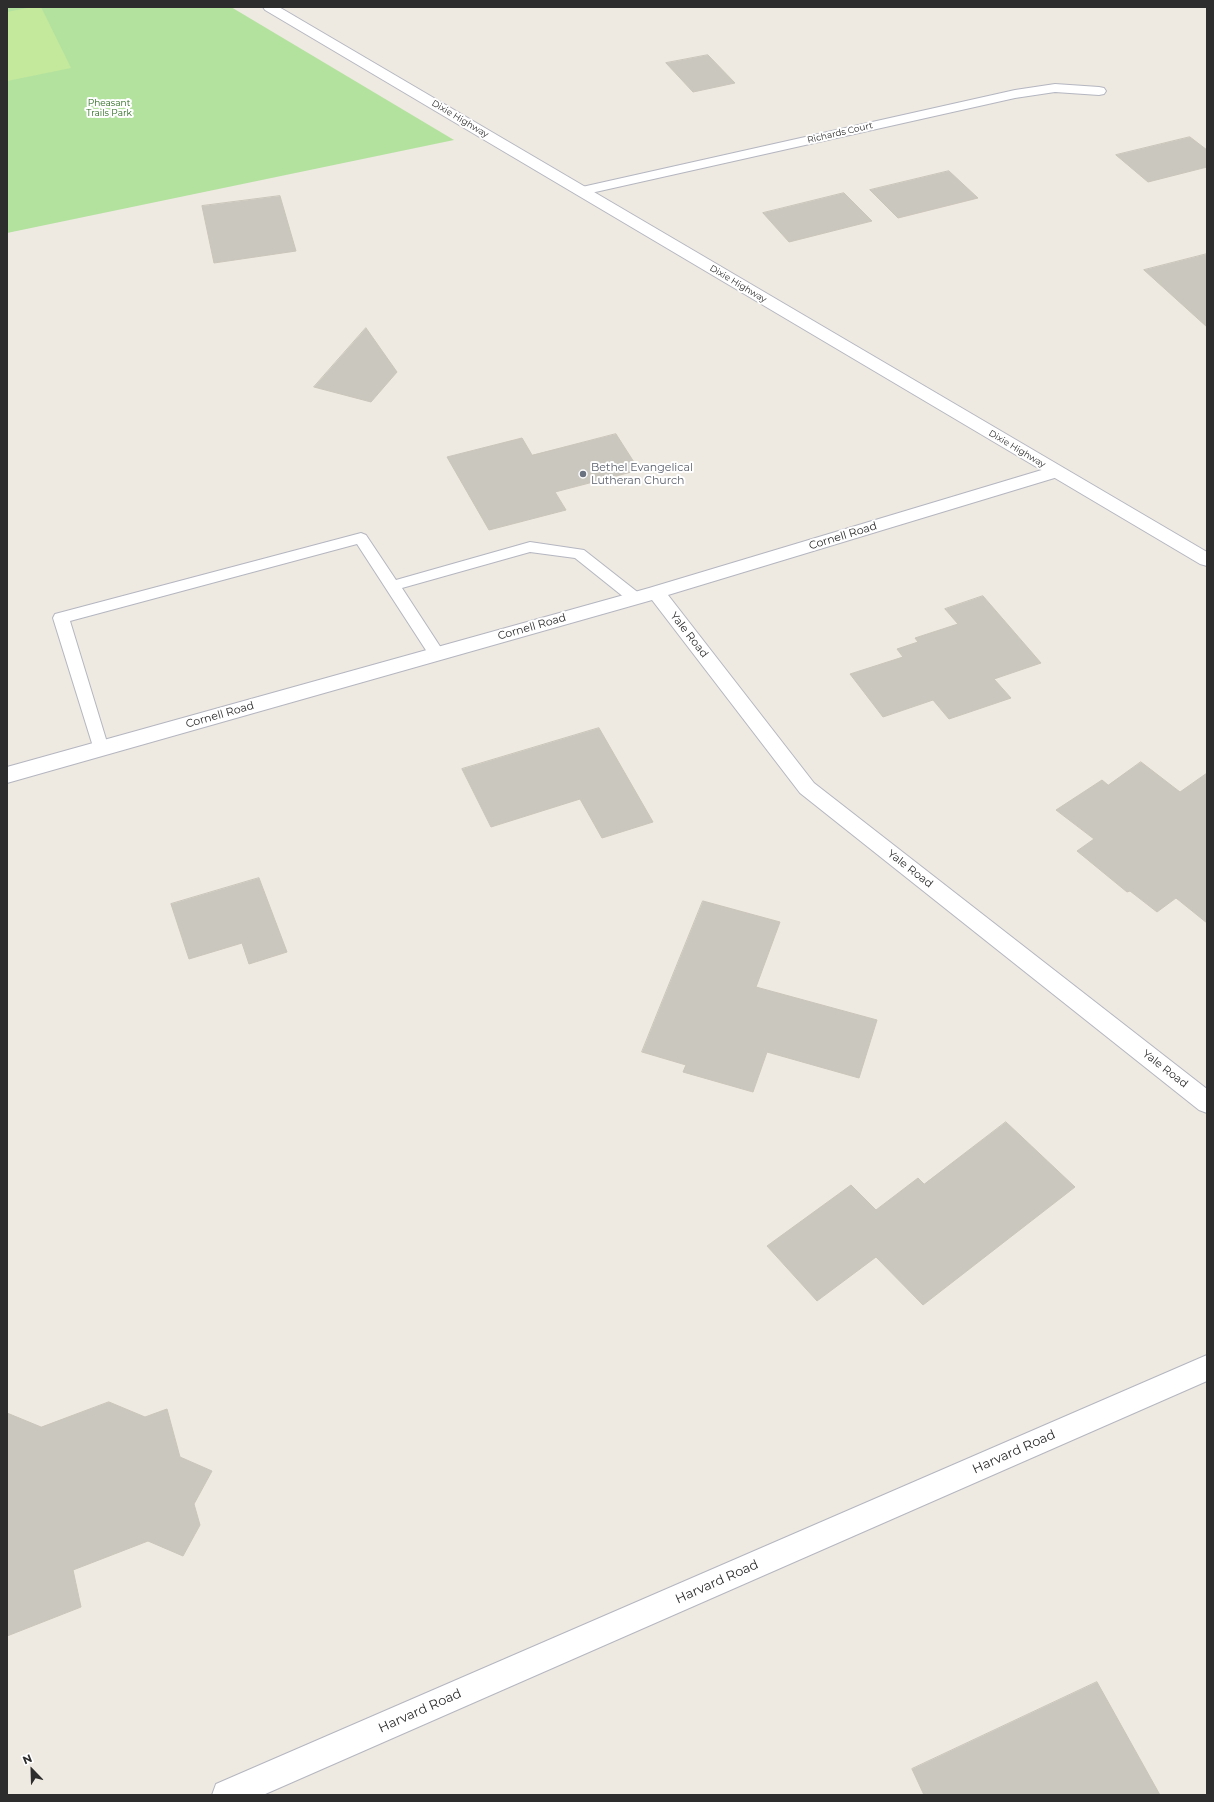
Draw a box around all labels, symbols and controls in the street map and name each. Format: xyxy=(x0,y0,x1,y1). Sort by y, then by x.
park label: Pheasant Trails Park xyxy=(86,98,132,119)
street label: Dixie Highway xyxy=(430,98,490,140)
street label: Richards Court xyxy=(806,120,874,146)
street label: Dixie Highway xyxy=(708,263,768,305)
street label: Dixie Highway xyxy=(987,428,1047,470)
place label: Bethel Evangelical Lutheran Church xyxy=(591,461,693,487)
marker: Bethel Evangelical Lutheran Church xyxy=(578,469,588,479)
street label: Cornell Road xyxy=(807,519,879,553)
street label: Yale Road xyxy=(667,610,711,660)
street label: Cornell Road xyxy=(496,611,568,643)
street label: Cornell Road xyxy=(184,699,256,731)
street label: Yale Road xyxy=(885,847,935,891)
street label: Yale Road xyxy=(1140,1047,1190,1091)
street label: Harvard Road xyxy=(970,1427,1058,1477)
street label: Harvard Road xyxy=(673,1557,761,1607)
street label: Harvard Road xyxy=(376,1686,464,1736)
north arrow xyxy=(12,1750,52,1790)
text: N xyxy=(20,1751,34,1767)

